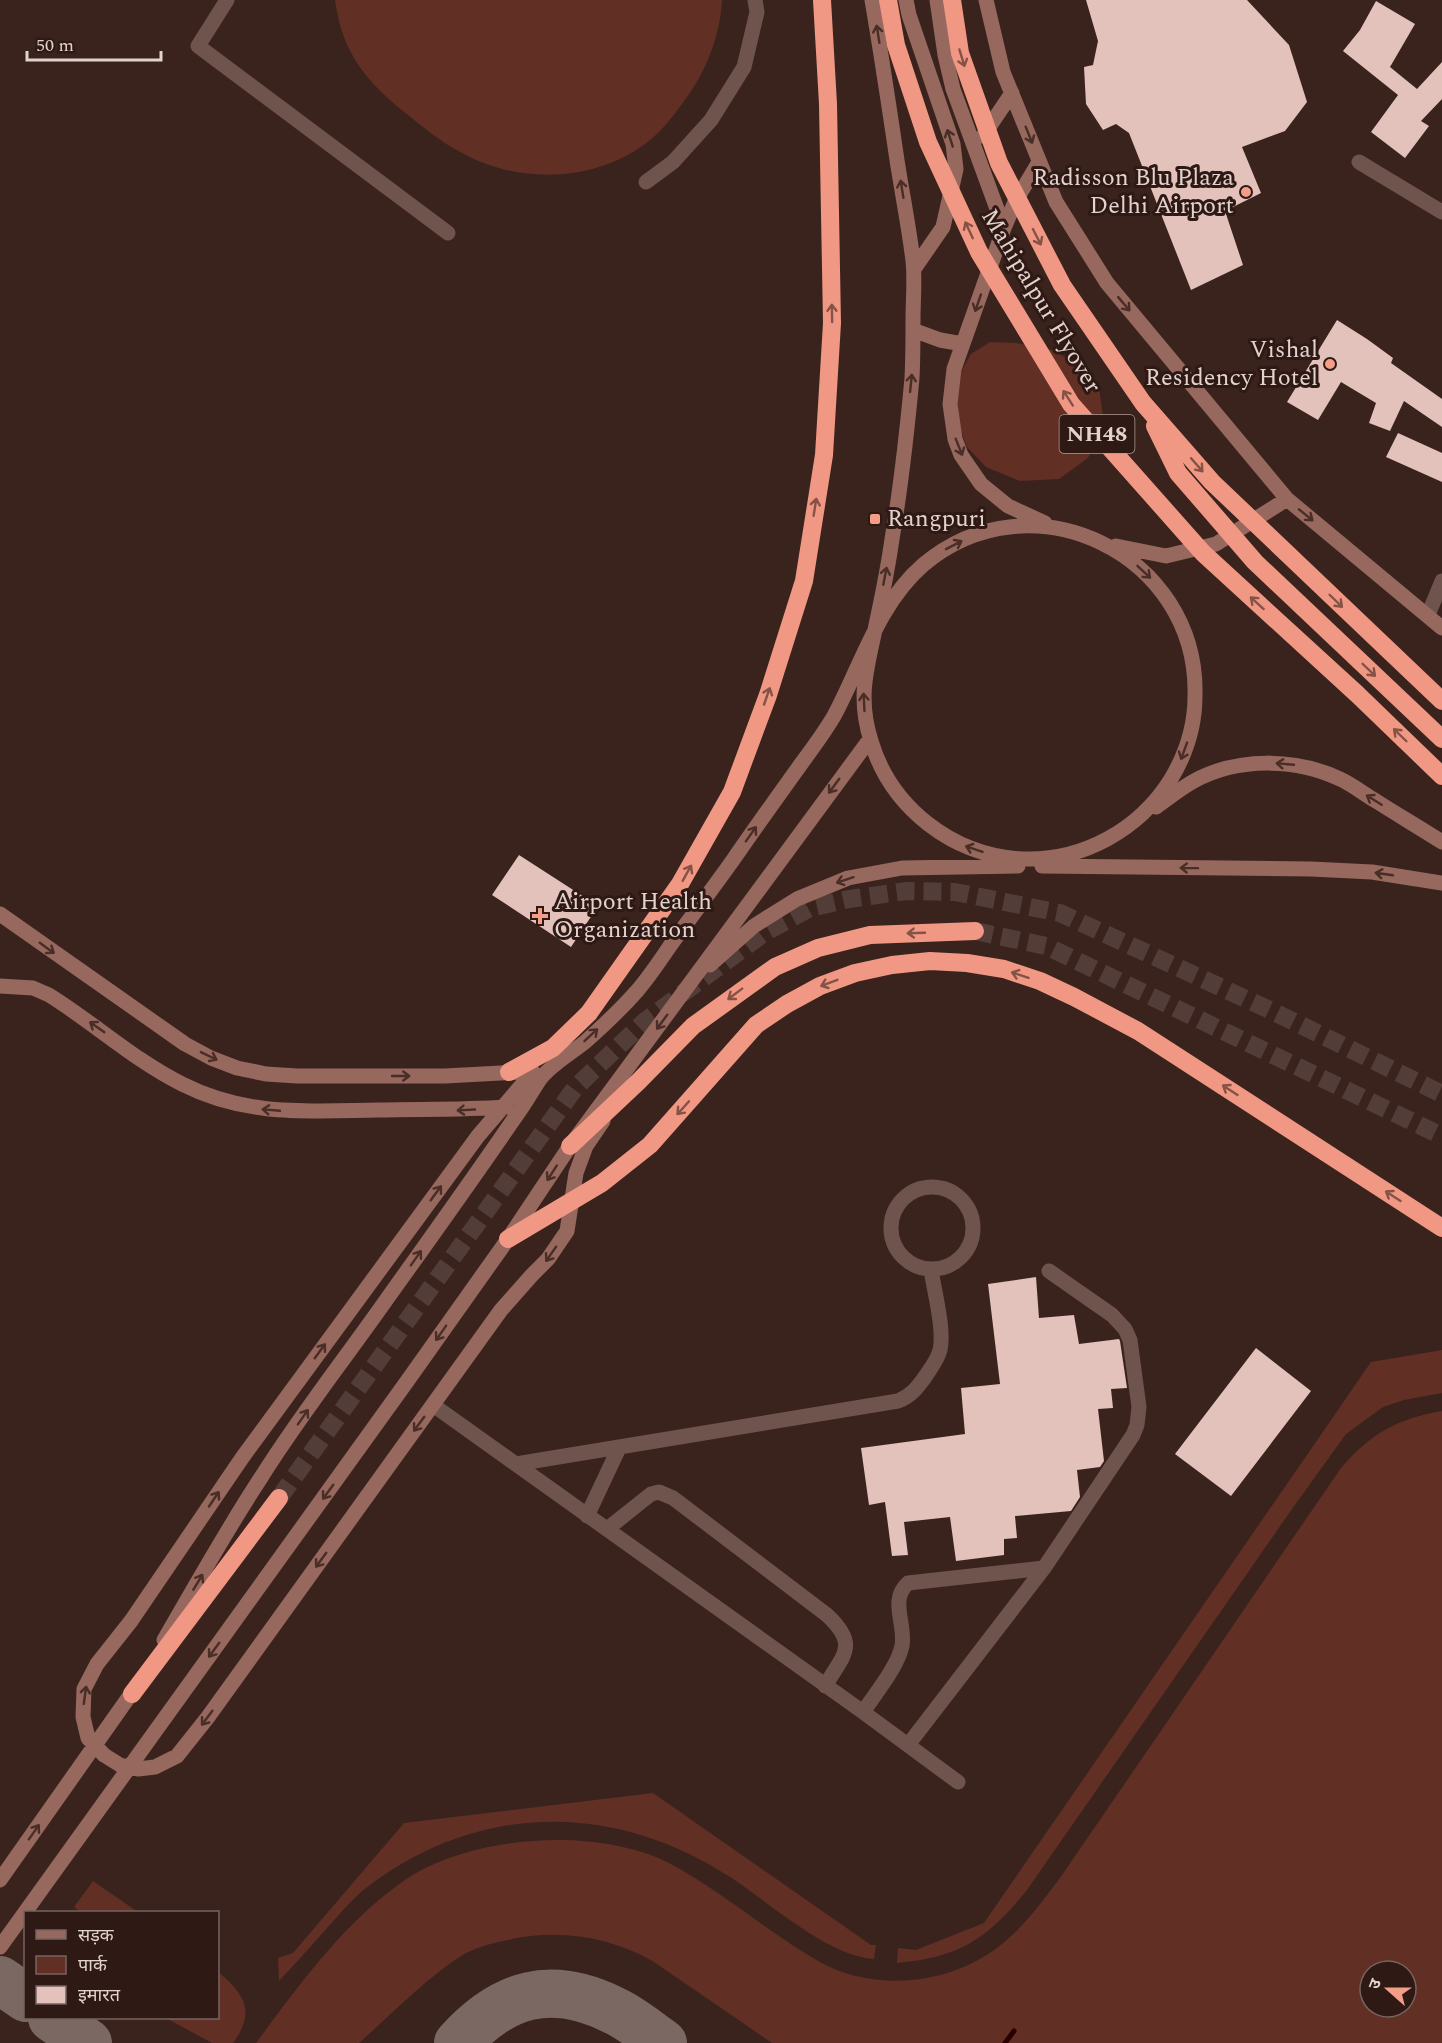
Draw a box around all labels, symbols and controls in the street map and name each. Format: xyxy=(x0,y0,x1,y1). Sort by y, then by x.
scale bar xyxy=(27,24,160,62)
one-way arrow xyxy=(872,24,883,44)
text: 50 m xyxy=(36,32,74,59)
one-way arrow xyxy=(957,48,968,67)
one-way arrow xyxy=(1024,126,1035,144)
one-way arrow xyxy=(944,129,955,148)
place label: Radisson Blu Plaza Delhi Airport xyxy=(1033,160,1234,224)
one-way arrow xyxy=(896,179,907,199)
marker: Radisson Blu Plaza Delhi Airport xyxy=(1239,185,1253,199)
street label: Mahipalpur Flyover xyxy=(972,202,1110,400)
one-way arrow xyxy=(963,222,974,240)
one-way arrow xyxy=(1032,227,1043,245)
one-way arrow xyxy=(971,293,982,312)
one-way arrow xyxy=(1117,296,1131,311)
one-way arrow xyxy=(826,304,838,324)
place label: Vishal Residency Hotel xyxy=(1145,332,1318,396)
marker: Vishal Residency Hotel xyxy=(1323,357,1337,371)
one-way arrow xyxy=(906,373,917,393)
one-way arrow xyxy=(1062,390,1074,407)
road number: NH48 xyxy=(1060,415,1134,453)
one-way arrow xyxy=(954,438,965,456)
one-way arrow xyxy=(1190,457,1204,472)
one-way arrow xyxy=(810,498,821,518)
place label: Rangpuri xyxy=(887,501,986,537)
one-way arrow xyxy=(1298,508,1313,522)
marker: Rangpuri xyxy=(868,512,882,526)
one-way arrow xyxy=(944,539,962,550)
one-way arrow xyxy=(1137,565,1152,579)
one-way arrow xyxy=(880,566,891,586)
one-way arrow xyxy=(1328,594,1343,608)
one-way arrow xyxy=(1250,596,1265,610)
one-way arrow xyxy=(1361,663,1376,677)
one-way arrow xyxy=(763,687,774,706)
one-way arrow xyxy=(859,692,870,712)
one-way arrow xyxy=(1392,728,1407,742)
one-way arrow xyxy=(1178,741,1189,760)
one-way arrow xyxy=(1275,759,1295,770)
one-way arrow xyxy=(828,777,841,793)
one-way arrow xyxy=(1366,794,1383,806)
one-way arrow xyxy=(745,826,757,842)
one-way arrow xyxy=(965,843,984,854)
one-way arrow xyxy=(1180,862,1200,874)
one-way arrow xyxy=(681,865,693,882)
one-way arrow xyxy=(1375,869,1395,880)
one-way arrow xyxy=(836,876,855,887)
place label: Airport Health Organization xyxy=(554,884,712,948)
marker: Airport Health Organization xyxy=(531,907,549,925)
one-way arrow xyxy=(907,928,927,939)
one-way arrow xyxy=(39,942,55,954)
one-way arrow xyxy=(1011,968,1030,979)
one-way arrow xyxy=(820,978,839,989)
one-way arrow xyxy=(728,988,744,1001)
one-way arrow xyxy=(656,1013,668,1029)
one-way arrow xyxy=(90,1021,106,1033)
one-way arrow xyxy=(583,1029,598,1043)
one-way arrow xyxy=(200,1051,218,1063)
one-way arrow xyxy=(391,1070,411,1082)
one-way arrow xyxy=(1222,1084,1238,1096)
one-way arrow xyxy=(677,1100,691,1115)
one-way arrow xyxy=(261,1104,281,1115)
one-way arrow xyxy=(456,1104,476,1115)
one-way arrow xyxy=(546,1164,558,1181)
one-way arrow xyxy=(429,1186,442,1202)
one-way arrow xyxy=(1385,1190,1402,1202)
one-way arrow xyxy=(545,1245,557,1261)
one-way arrow xyxy=(410,1251,422,1267)
one-way arrow xyxy=(435,1325,448,1341)
one-way arrow xyxy=(314,1343,327,1359)
one-way arrow xyxy=(297,1410,309,1426)
one-way arrow xyxy=(413,1416,425,1432)
one-way arrow xyxy=(322,1483,334,1499)
one-way arrow xyxy=(208,1491,220,1507)
one-way arrow xyxy=(315,1551,328,1567)
one-way arrow xyxy=(193,1574,205,1591)
one-way arrow xyxy=(208,1642,220,1658)
one-way arrow xyxy=(80,1686,91,1705)
one-way arrow xyxy=(201,1709,213,1725)
one-way arrow xyxy=(28,1825,40,1841)
legend xyxy=(24,1911,219,2019)
text: सड़क xyxy=(78,1922,115,1949)
text: पार्क xyxy=(78,1952,108,1979)
north arrow xyxy=(1358,1959,1418,2019)
text: उ xyxy=(1362,1975,1388,1993)
text: इमारत xyxy=(78,1982,121,2009)

